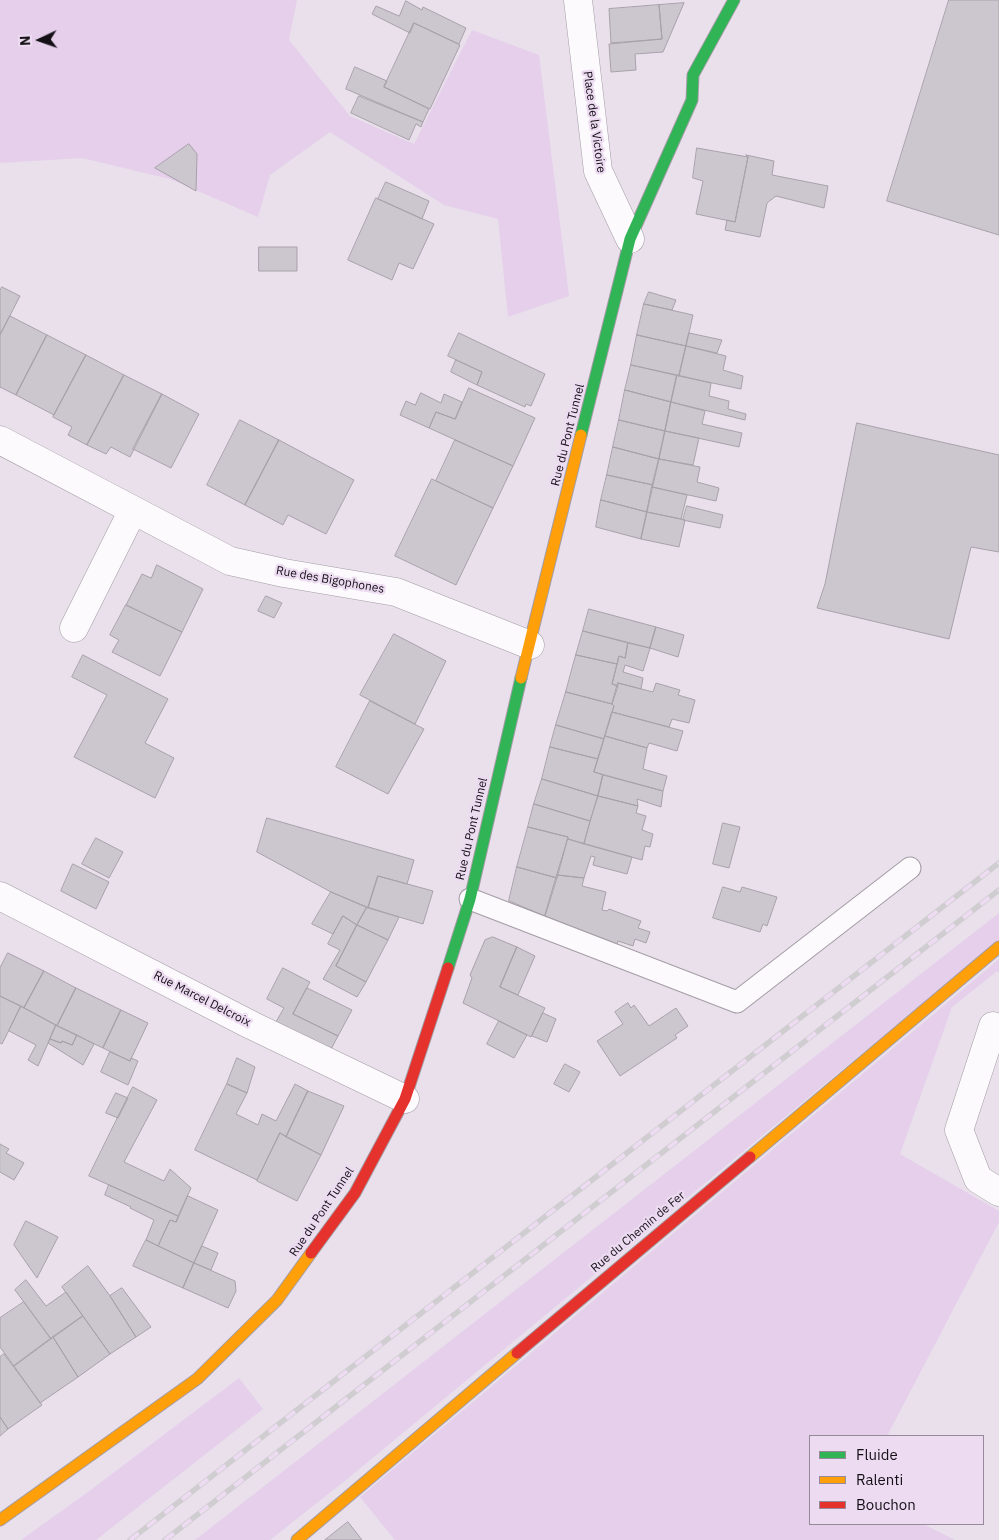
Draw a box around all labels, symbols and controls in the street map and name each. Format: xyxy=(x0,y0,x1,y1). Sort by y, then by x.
north arrow xyxy=(15,15,65,65)
text: N xyxy=(16,35,34,46)
street label: Place de la Victoire xyxy=(580,70,608,174)
street label: Rue du Pont Tunnel xyxy=(548,382,588,488)
street label: Rue des Bigophones xyxy=(275,563,385,597)
street label: Rue du Pont Tunnel xyxy=(453,776,491,882)
street label: Rue Marcel Delcroix xyxy=(151,968,253,1030)
street label: Rue du Pont Tunnel xyxy=(287,1165,357,1259)
street label: Rue du Chemin de Fer xyxy=(588,1188,688,1276)
legend xyxy=(809,1435,984,1525)
text: Fluide xyxy=(856,1445,898,1464)
text: Ralenti xyxy=(856,1470,903,1489)
text: Bouchon xyxy=(856,1495,916,1514)

